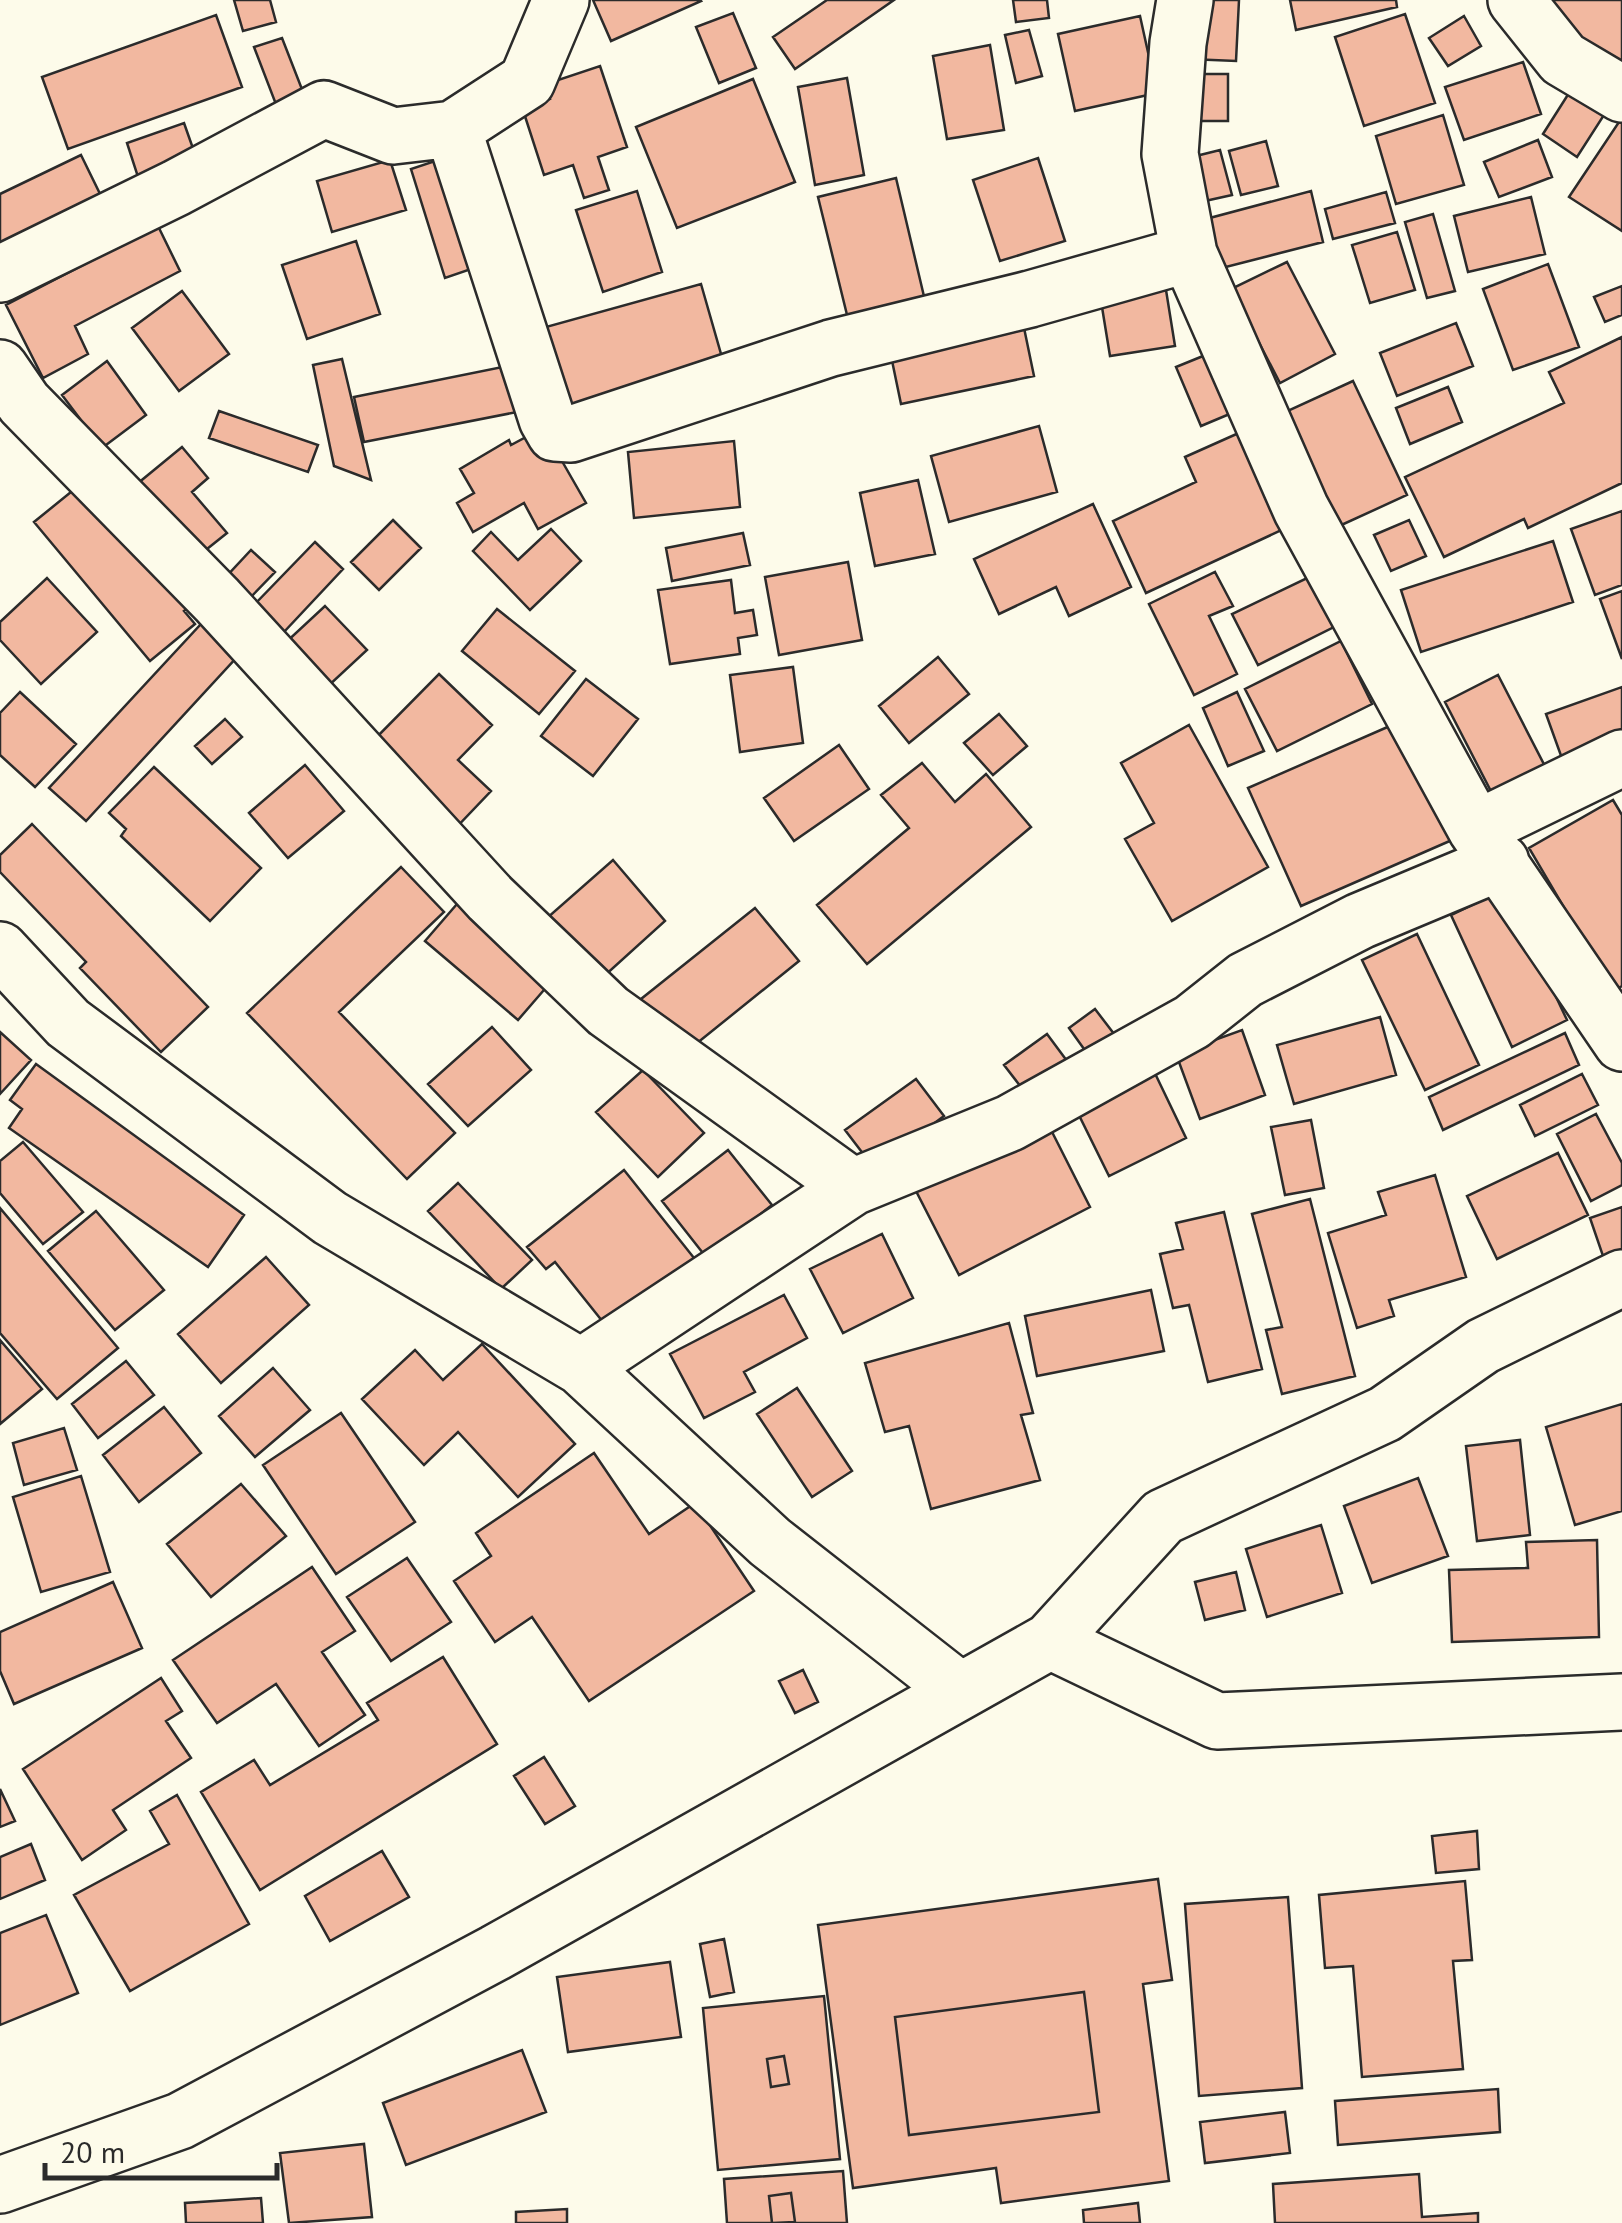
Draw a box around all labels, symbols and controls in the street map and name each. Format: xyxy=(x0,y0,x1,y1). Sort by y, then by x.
scale bar xyxy=(45,2118,278,2180)
text: 20 m xyxy=(60,2132,125,2171)

